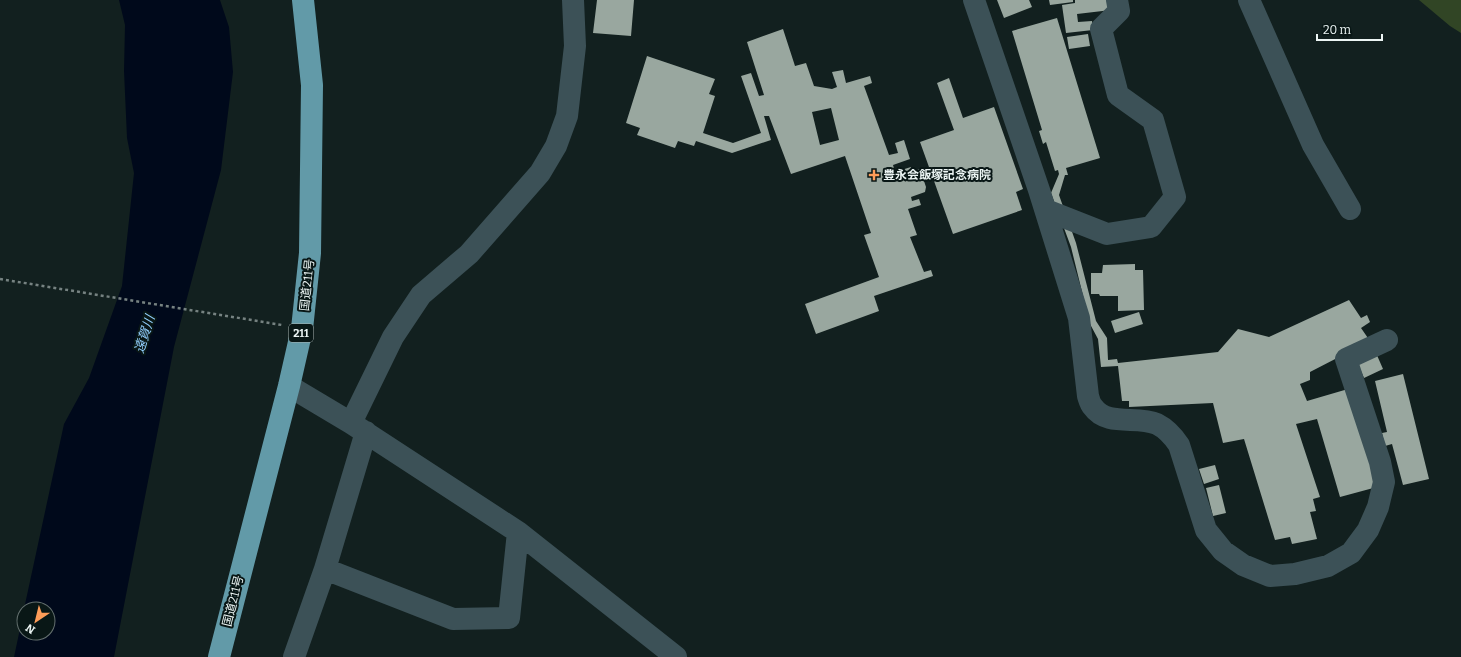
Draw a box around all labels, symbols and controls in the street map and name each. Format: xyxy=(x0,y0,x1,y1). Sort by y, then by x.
scale bar xyxy=(1317,16,1382,42)
text: 20 m xyxy=(1323,23,1352,37)
place label: 豊永会飯塚記念病院 xyxy=(883,168,991,182)
marker: 豊永会飯塚記念病院 xyxy=(868,169,880,181)
street label: 国道211号 xyxy=(297,258,317,312)
water label: 遠賀川 xyxy=(132,311,158,355)
road number: 211 xyxy=(289,324,313,342)
street label: 国道211号 xyxy=(220,574,246,628)
north arrow xyxy=(16,601,56,641)
text: N xyxy=(23,621,38,637)

